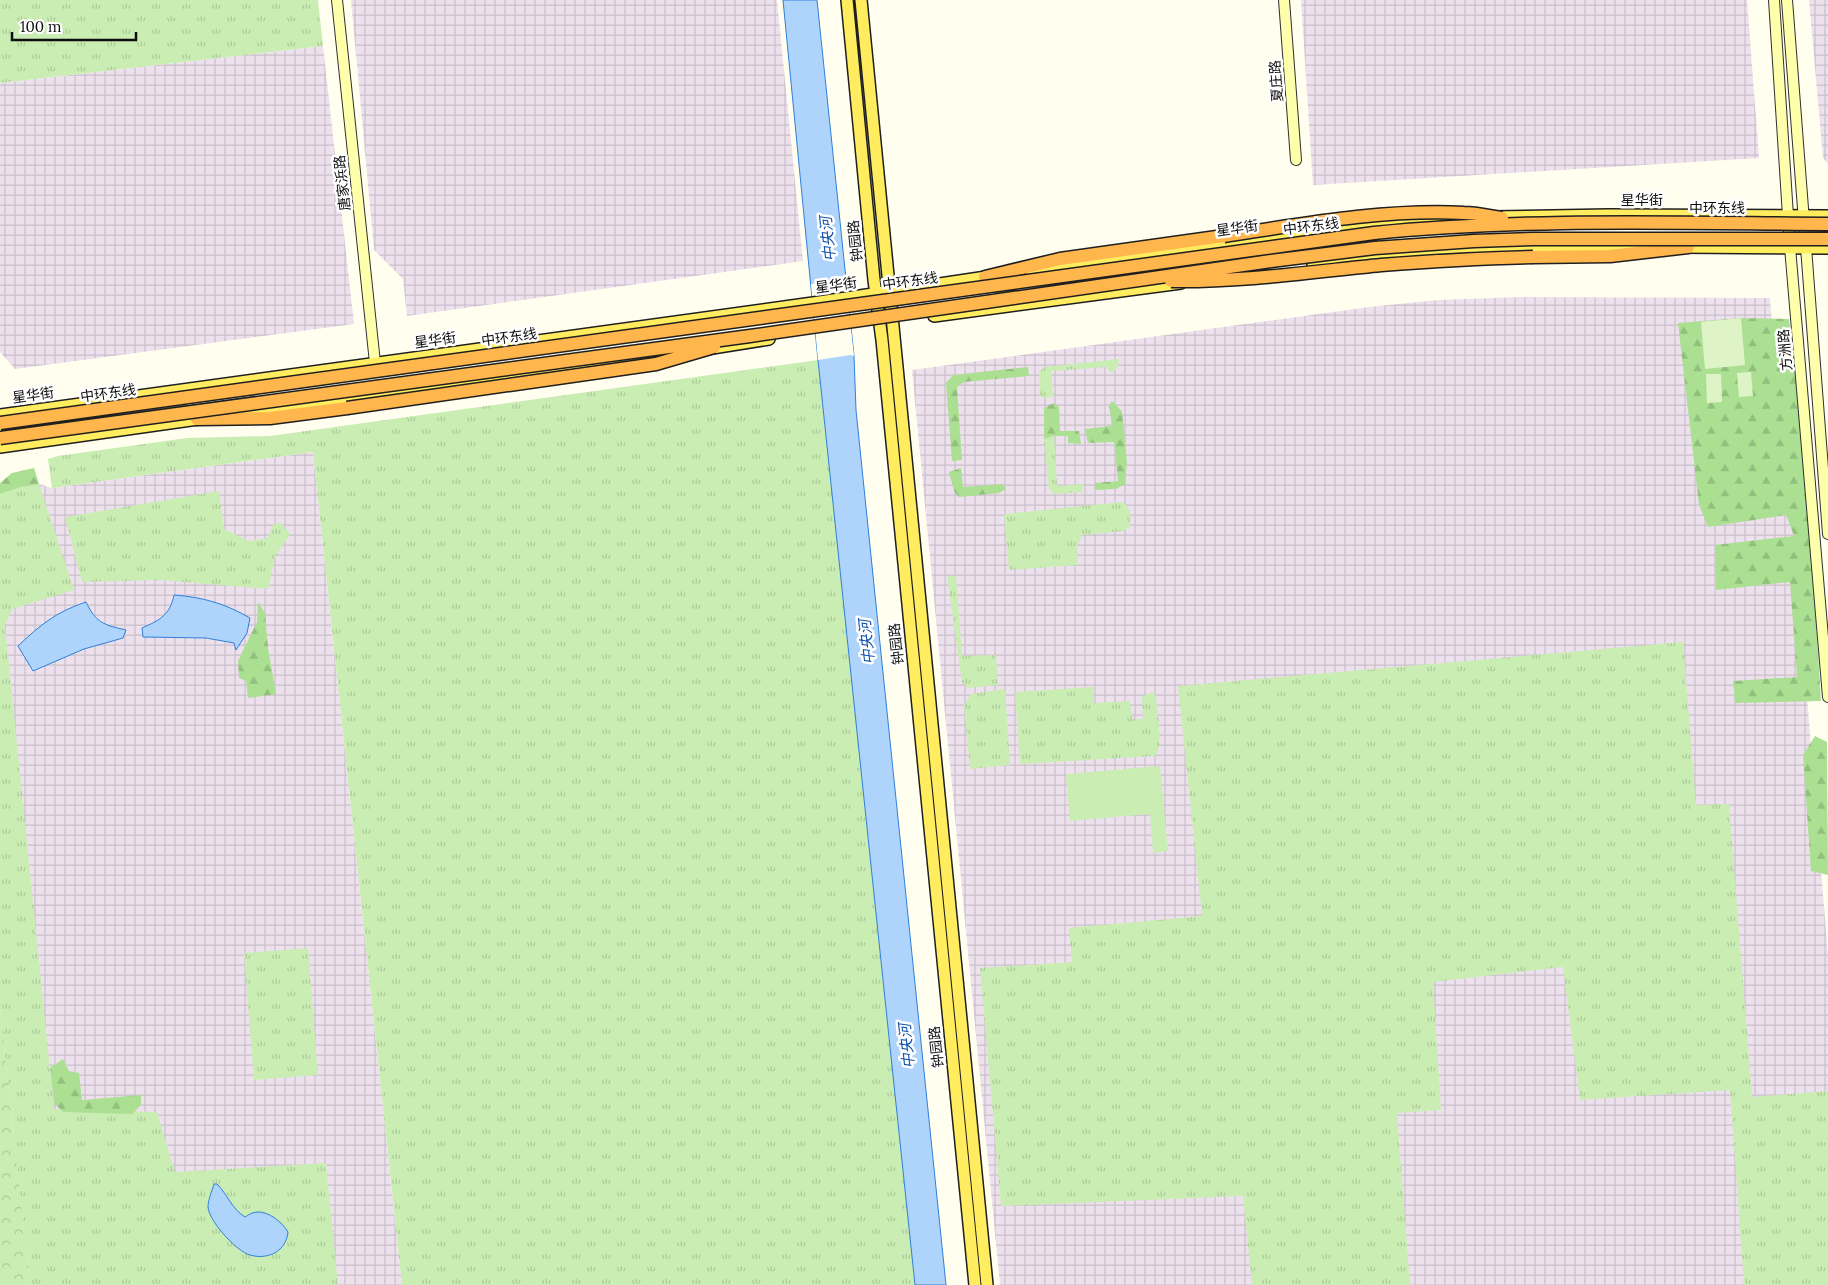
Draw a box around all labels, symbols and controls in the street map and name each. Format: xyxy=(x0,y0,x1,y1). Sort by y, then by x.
scale bar xyxy=(12,10,136,42)
text: 100 m xyxy=(20,17,61,36)
street label: 夏庄路 xyxy=(1266,59,1286,103)
street label: 唐家浜路 xyxy=(330,154,354,212)
street label: 星华街 xyxy=(1621,191,1663,209)
street label: 中环东线 xyxy=(1689,199,1745,217)
water label: 中央河 xyxy=(815,213,839,262)
street label: 中环东线 xyxy=(1282,214,1340,238)
street label: 星华街 xyxy=(1215,216,1259,240)
street label: 钟园路 xyxy=(844,219,866,263)
street label: 中环东线 xyxy=(881,268,939,294)
street label: 星华街 xyxy=(814,273,858,297)
street label: 中环东线 xyxy=(480,324,538,350)
street label: 星华街 xyxy=(413,328,457,352)
street label: 方洲路 xyxy=(1774,328,1796,372)
street label: 中环东线 xyxy=(79,380,137,406)
street label: 星华街 xyxy=(11,383,55,407)
water label: 中央河 xyxy=(854,616,878,665)
street label: 钟园路 xyxy=(885,622,907,666)
water label: 中央河 xyxy=(894,1020,918,1069)
street label: 钟园路 xyxy=(925,1025,947,1069)

